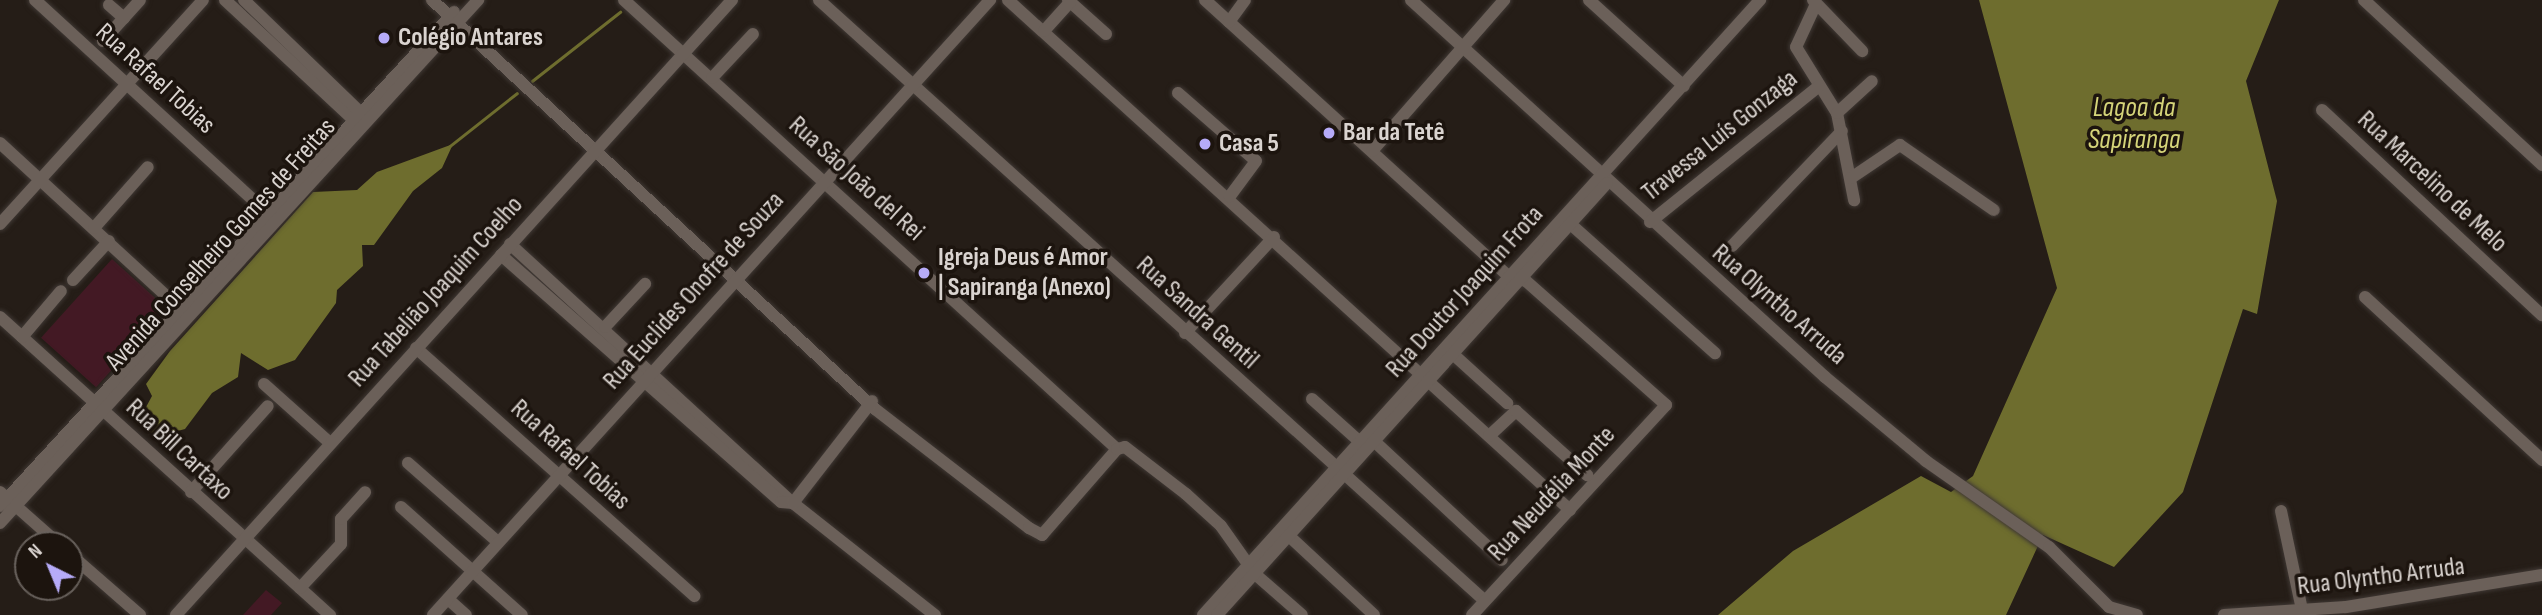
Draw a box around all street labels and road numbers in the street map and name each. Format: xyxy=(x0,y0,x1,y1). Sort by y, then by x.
street label: Rua Rafael Tobias xyxy=(89,17,221,141)
street label: Travessa Luís Gonzaga xyxy=(1636,64,1804,208)
street label: Rua Marcelino de Melo xyxy=(2351,105,2513,259)
street label: Rua São João del Rei xyxy=(782,110,930,248)
street label: Avenida Conselheiro Gomes de Freitas xyxy=(99,112,343,378)
street label: Rua Euclides Onofre de Souza xyxy=(597,186,791,396)
street label: Rua Tabelião Joaquim Coelho xyxy=(342,190,530,394)
street label: Rua Doutor Joaquim Frota xyxy=(1380,200,1550,384)
street label: Rua Olyntho Arruda xyxy=(1705,238,1853,372)
street label: Rua Sandra Gentil xyxy=(1129,250,1265,376)
street label: Rua Bill Cartaxo xyxy=(119,393,239,507)
street label: Rua Rafael Tobias xyxy=(504,393,636,517)
street label: Rua Neudélia Monte xyxy=(1482,420,1622,568)
street label: Rua Olyntho Arruda xyxy=(2296,551,2466,603)

